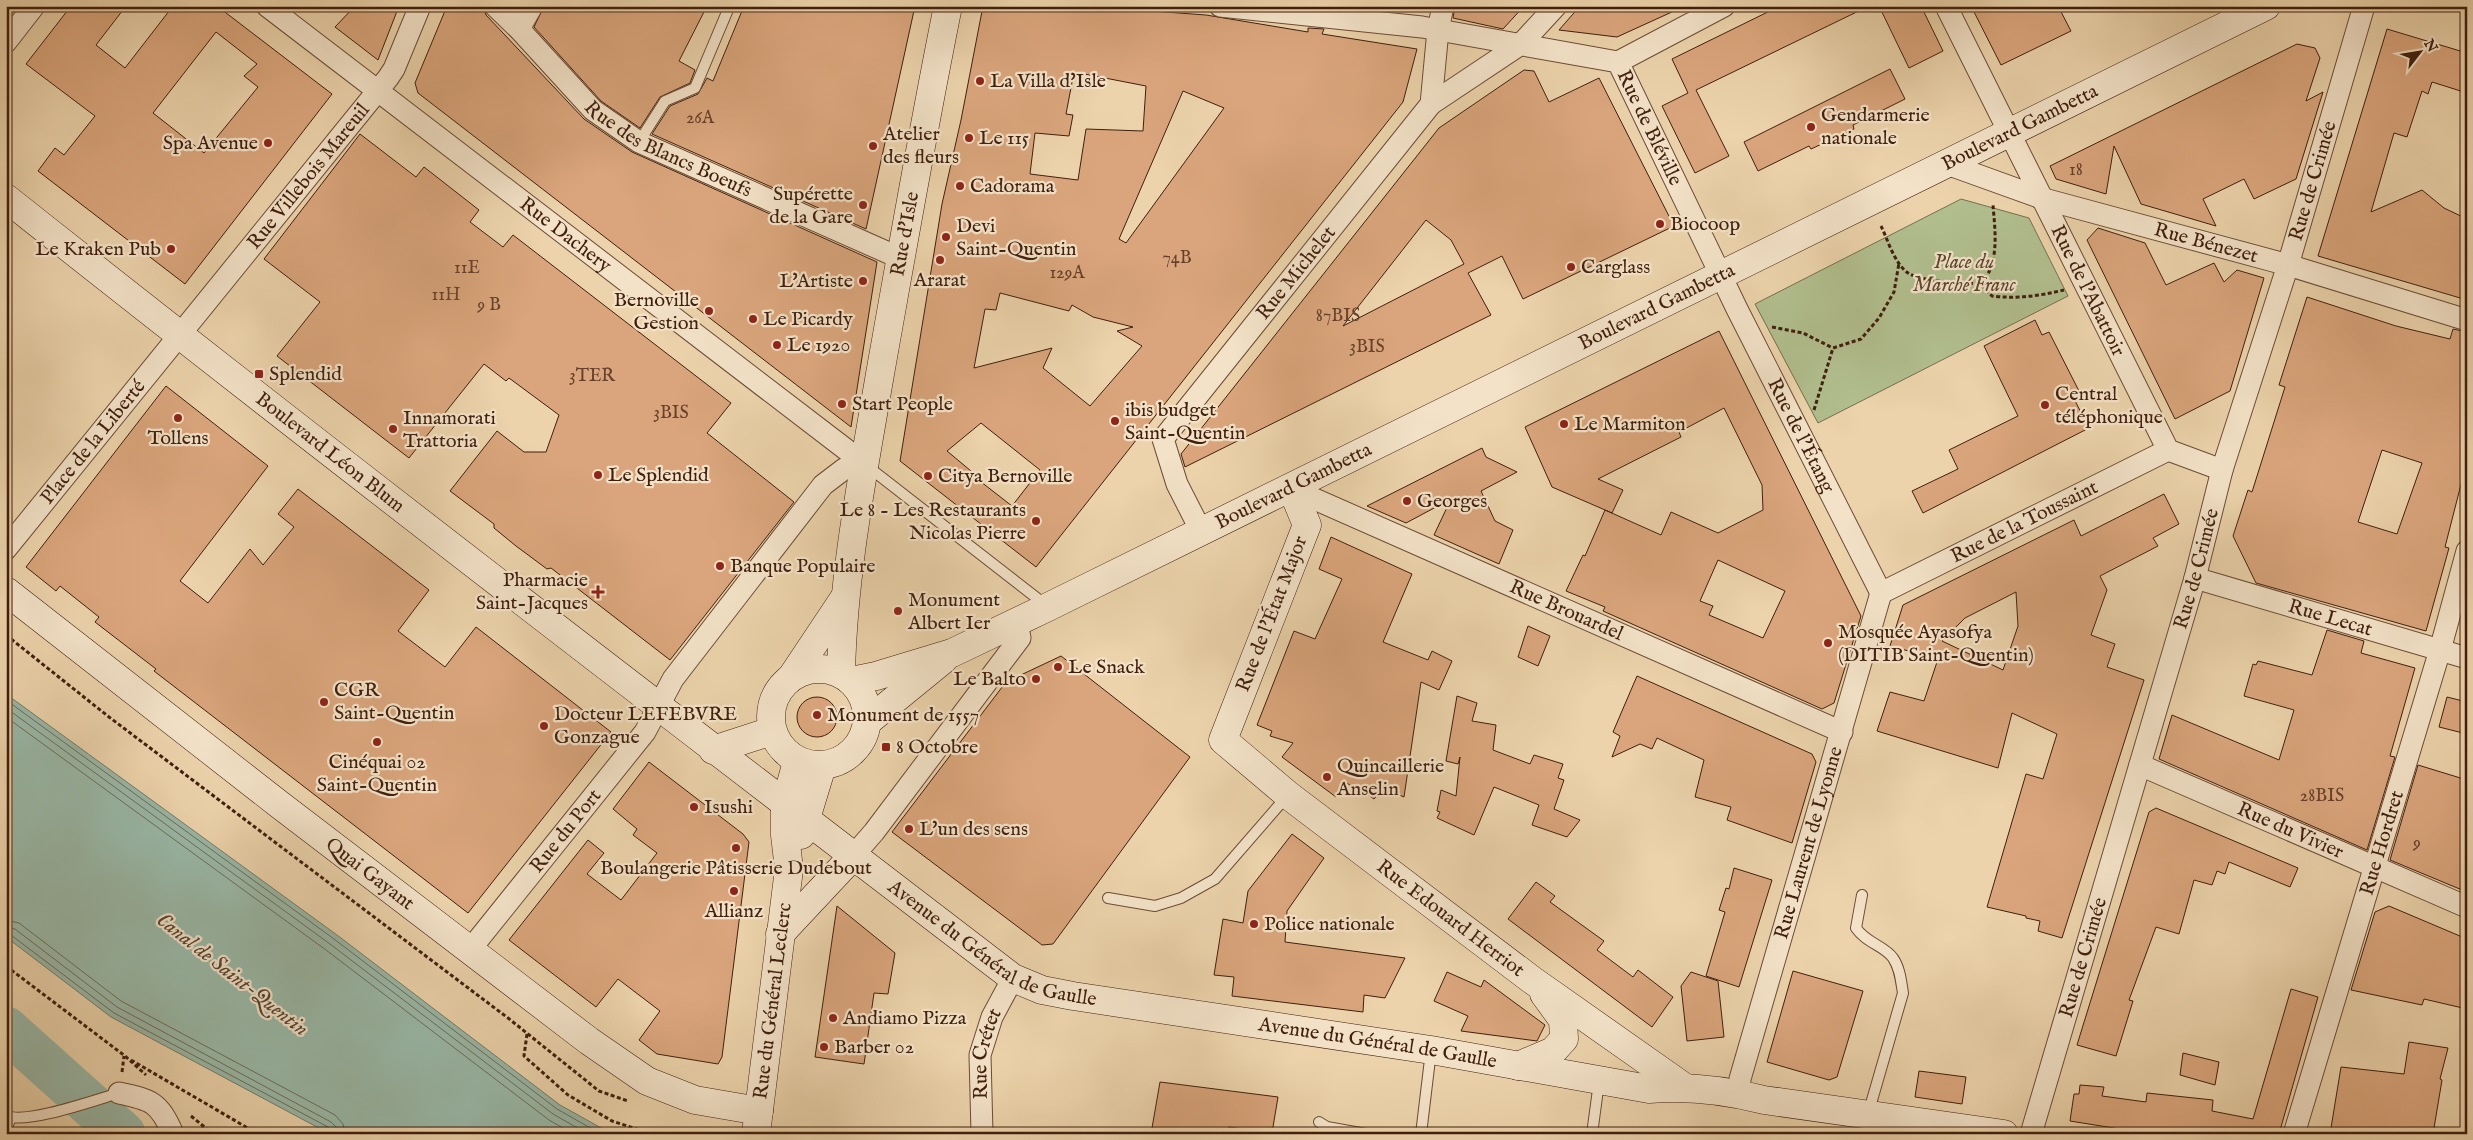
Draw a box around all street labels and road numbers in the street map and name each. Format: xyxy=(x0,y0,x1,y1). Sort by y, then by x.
street label: Rue de Bléville xyxy=(1611,66,1688,190)
street label: Boulevard Gambetta xyxy=(1938,78,2102,177)
street label: Rue des Blancs Boeufs xyxy=(578,96,756,203)
street label: Rue Villebois Mareuil xyxy=(242,98,375,254)
street label: Rue de Crimée xyxy=(2283,118,2342,244)
street label: Rue d'Isle xyxy=(885,190,925,278)
street label: Rue Dachery xyxy=(515,191,617,278)
street label: Rue Bénezet xyxy=(2151,217,2261,269)
street label: Rue Michelet xyxy=(1251,221,1341,325)
street label: Rue de l'Abattoir xyxy=(2045,221,2131,361)
street label: Boulevard Gambetta xyxy=(1574,258,1739,356)
street label: Place de la Liberté xyxy=(35,374,151,509)
street label: Rue de l'Étang xyxy=(1762,374,1841,498)
street label: Boulevard Léon Blum xyxy=(250,386,410,518)
street label: Boulevard Gambetta xyxy=(1211,437,1376,535)
street label: Rue de la Toussaint xyxy=(1946,474,2102,569)
street label: Rue de Crimée xyxy=(2168,506,2224,632)
street label: Rue de l'État Major xyxy=(1231,532,1313,696)
street label: Rue Brouardel xyxy=(1506,574,1628,647)
street label: Rue Lecat xyxy=(2285,594,2376,642)
street label: Rue Laurent de Lyonne xyxy=(1769,744,1848,942)
street label: Rue du Port xyxy=(524,784,607,878)
street label: Rue Hordret xyxy=(2354,787,2409,898)
street label: Rue du Vivier xyxy=(2233,796,2348,865)
street label: Quai Gayant xyxy=(321,832,420,916)
street label: Rue Edouard Herriot xyxy=(1372,854,1530,983)
street label: Avenue du Général de Gaulle xyxy=(882,874,1098,1012)
street label: Rue de Crimée xyxy=(2054,895,2113,1021)
street label: Rue du Général Leclerc xyxy=(748,901,797,1101)
street label: Rue Crétet xyxy=(966,1003,1007,1100)
street label: Avenue du Général de Gaulle xyxy=(1256,1011,1499,1074)

